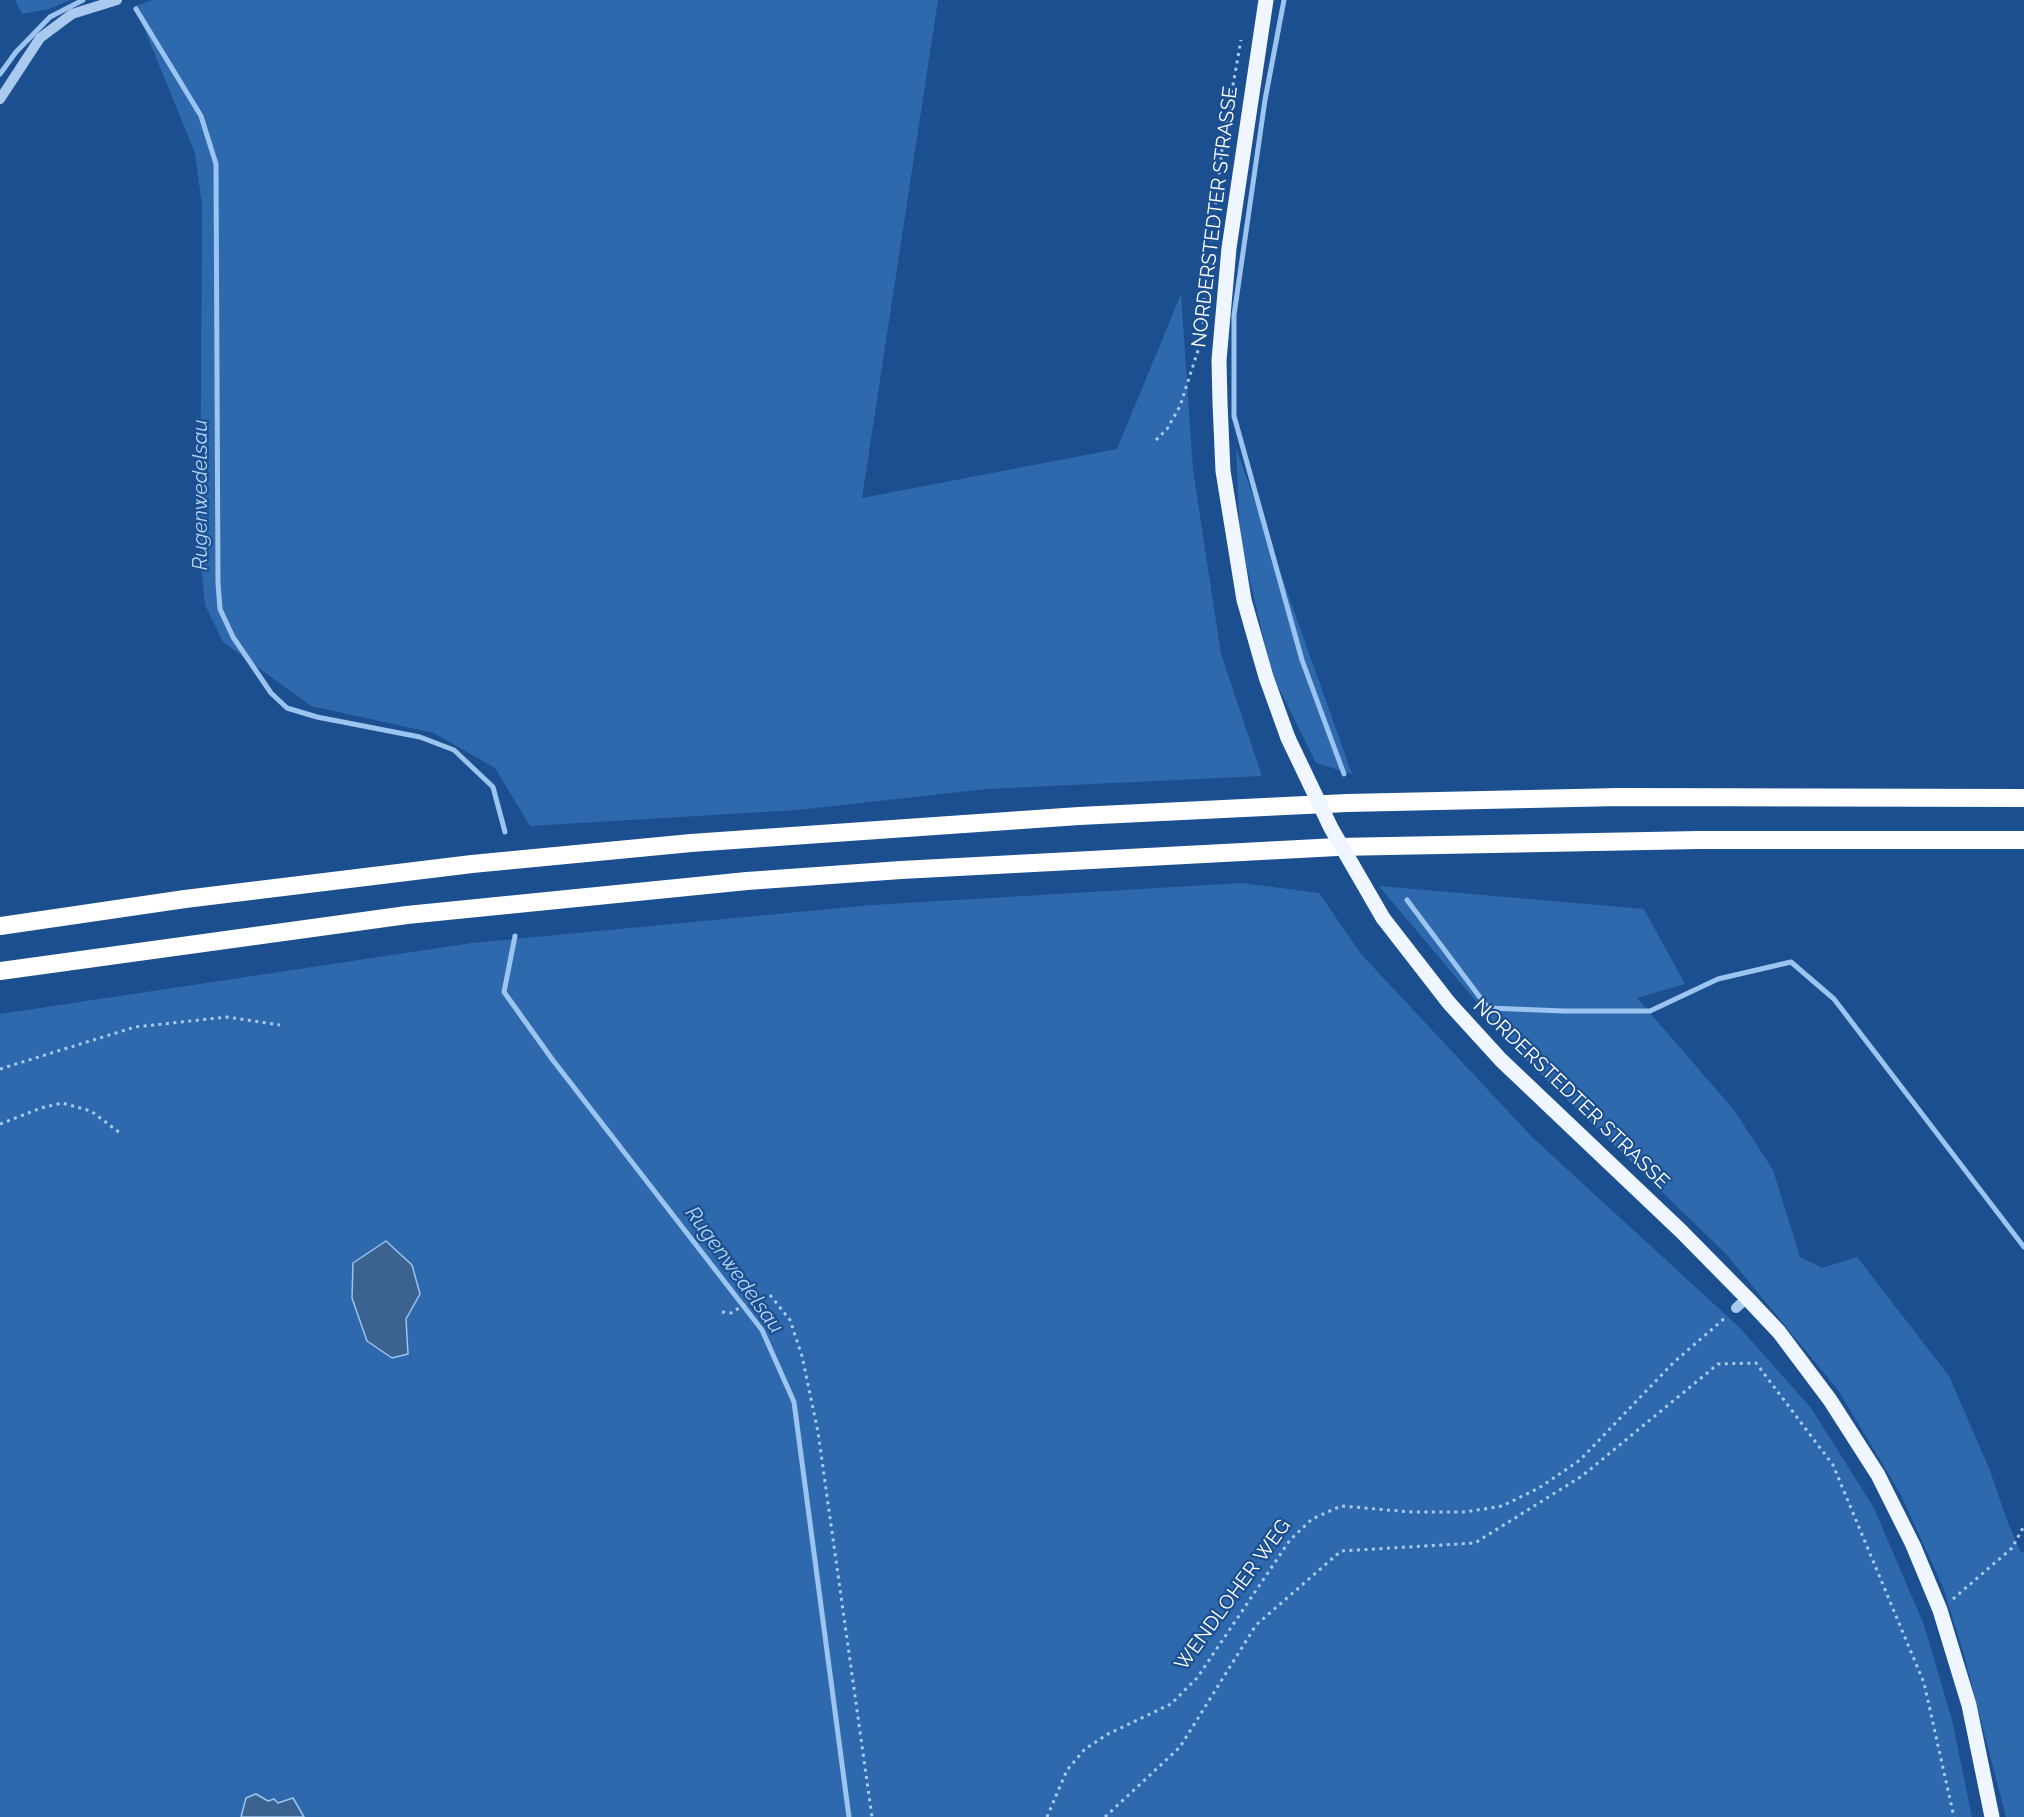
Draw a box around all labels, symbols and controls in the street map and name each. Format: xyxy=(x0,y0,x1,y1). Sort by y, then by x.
street label: NORDERSTEDTER STRASSE xyxy=(1187,85,1243,349)
water label: Rugenwedelsau xyxy=(188,420,214,570)
street label: NORDERSTEDTER STRASSE xyxy=(1468,994,1674,1194)
water label: Rugenwedelsau xyxy=(680,1202,788,1338)
street label: WENDLOHER WEG xyxy=(1170,1515,1296,1675)

